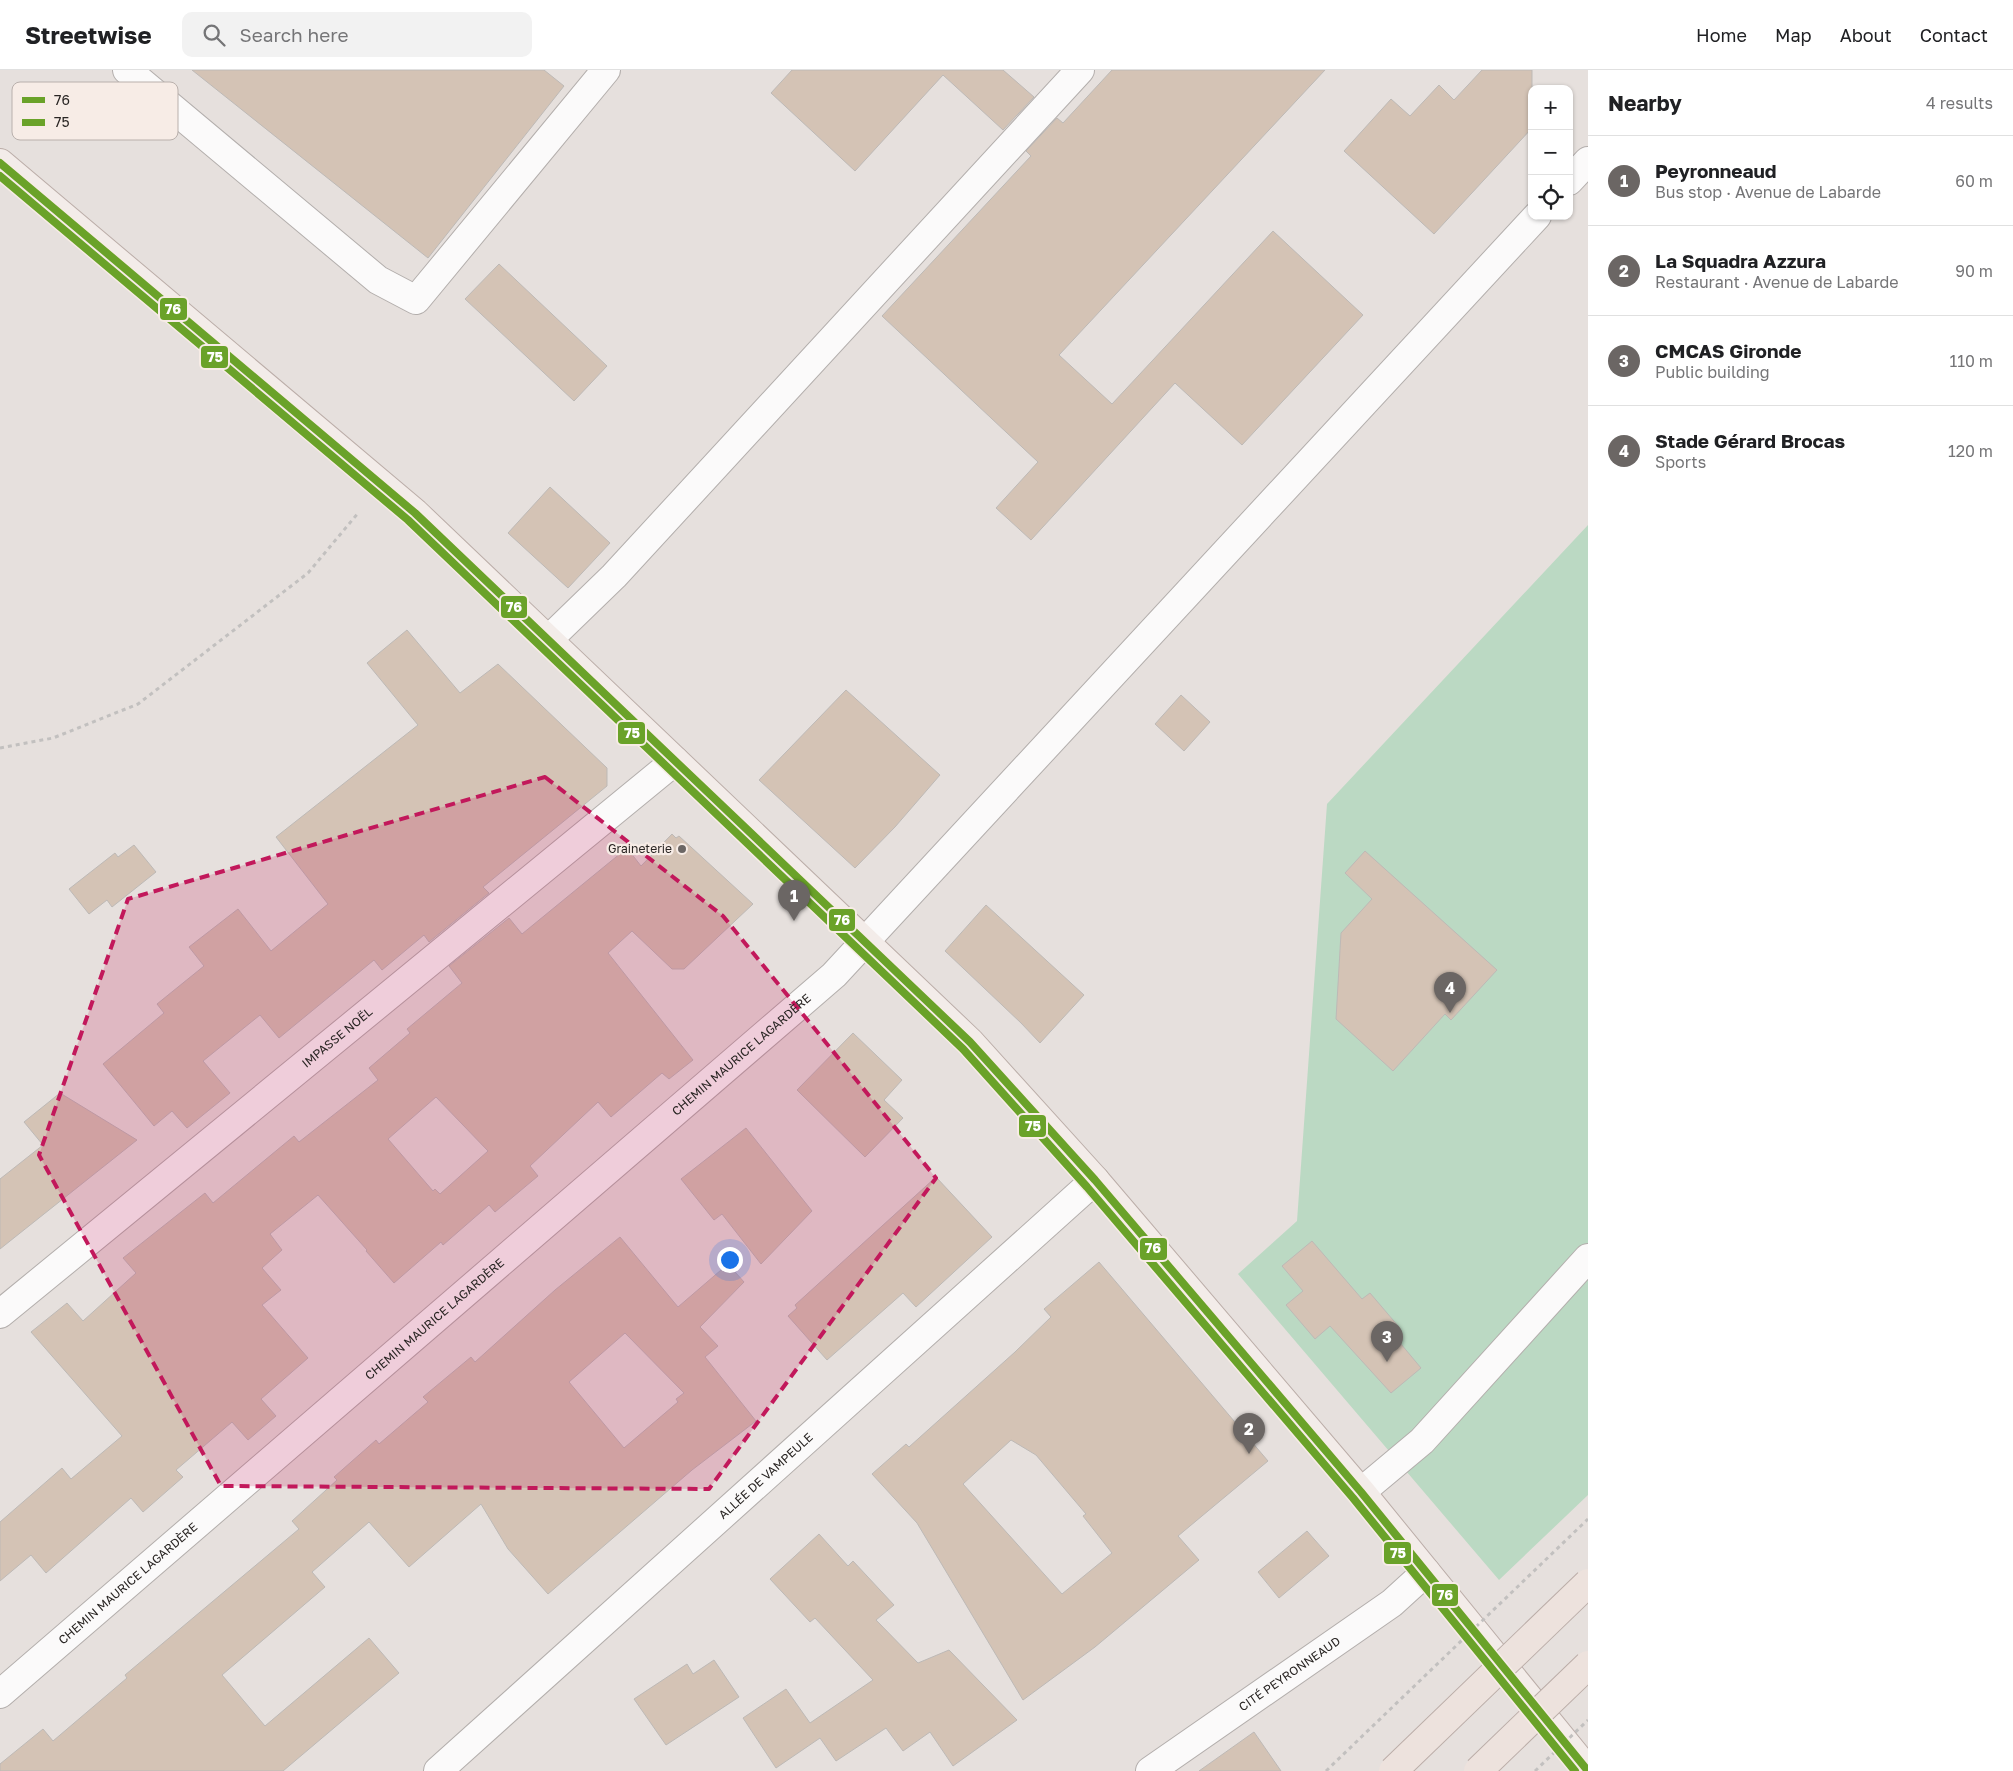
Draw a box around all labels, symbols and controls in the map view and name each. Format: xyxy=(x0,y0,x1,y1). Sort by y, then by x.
search box xyxy=(182,12,532,57)
text: Streetwise xyxy=(25,20,152,49)
icon: search xyxy=(200,21,228,49)
text: Search here xyxy=(240,23,348,46)
text: Home xyxy=(1696,24,1747,46)
text: Map xyxy=(1775,24,1812,46)
text: About xyxy=(1840,24,1892,46)
text: Contact xyxy=(1920,24,1988,46)
legend xyxy=(12,82,178,140)
map controls xyxy=(1528,85,1573,220)
button: + xyxy=(1528,85,1573,130)
text: Nearby xyxy=(1608,90,1682,116)
text: 76 xyxy=(54,91,70,108)
text: 4 results xyxy=(1926,93,1993,113)
text: 75 xyxy=(54,113,70,130)
button: − xyxy=(1528,130,1573,175)
text: Peyronneaud xyxy=(1655,159,1777,182)
text: 1 xyxy=(1620,171,1628,191)
text: 60 m xyxy=(1955,171,1993,191)
button: locate xyxy=(1528,175,1573,220)
text: Bus stop · Avenue de Labarde xyxy=(1655,182,1881,202)
text: La Squadra Azzura xyxy=(1655,249,1826,272)
text: 2 xyxy=(1619,261,1629,281)
text: 90 m xyxy=(1955,261,1993,281)
text: Restaurant · Avenue de Labarde xyxy=(1655,272,1899,292)
line badge: 76 xyxy=(159,297,188,321)
text: 76 xyxy=(165,300,181,317)
text: CMCAS Gironde xyxy=(1655,339,1801,362)
line badge: 75 xyxy=(200,345,229,369)
text: 75 xyxy=(207,348,224,365)
text: 3 xyxy=(1619,351,1629,371)
text: 110 m xyxy=(1949,351,1993,371)
text: Public building xyxy=(1655,362,1770,382)
text: Stade Gérard Brocas xyxy=(1655,429,1845,452)
text: 4 xyxy=(1619,441,1629,461)
text: 120 m xyxy=(1948,441,1993,461)
text: Sports xyxy=(1655,452,1706,472)
line badge: 76 xyxy=(500,595,528,619)
text: 76 xyxy=(506,598,522,615)
line badge: 75 xyxy=(617,721,646,745)
text: 75 xyxy=(624,724,641,741)
place label: Graineterie xyxy=(608,841,672,856)
marker: Graineterie xyxy=(676,843,688,855)
pin: 1 xyxy=(778,880,810,921)
line badge: 76 xyxy=(828,908,856,932)
text: 76 xyxy=(834,911,850,928)
pin: 4 xyxy=(1434,972,1466,1013)
street label: CHEMIN MAURICE LAGARDÈRE xyxy=(669,990,814,1118)
street label: IMPASSE NOËL xyxy=(299,1004,375,1071)
line badge: 75 xyxy=(1018,1114,1047,1138)
text: 75 xyxy=(1025,1117,1042,1134)
line badge: 76 xyxy=(1139,1237,1168,1261)
text: 76 xyxy=(1145,1239,1161,1256)
your location xyxy=(717,1247,743,1273)
street label: CHEMIN MAURICE LAGARDÈRE xyxy=(362,1255,507,1383)
pin: 3 xyxy=(1371,1321,1403,1362)
pin: 2 xyxy=(1233,1413,1265,1454)
street label: ALLÉE DE VAMPEULE xyxy=(715,1429,816,1522)
street label: CHEMIN MAURICE LAGARDÈRE xyxy=(55,1519,200,1647)
line badge: 75 xyxy=(1383,1541,1412,1565)
text: 75 xyxy=(1390,1544,1407,1561)
line badge: 76 xyxy=(1431,1583,1459,1607)
text: 76 xyxy=(1437,1586,1453,1603)
street label: CITÉ PEYRONNEAUD xyxy=(1236,1633,1343,1714)

